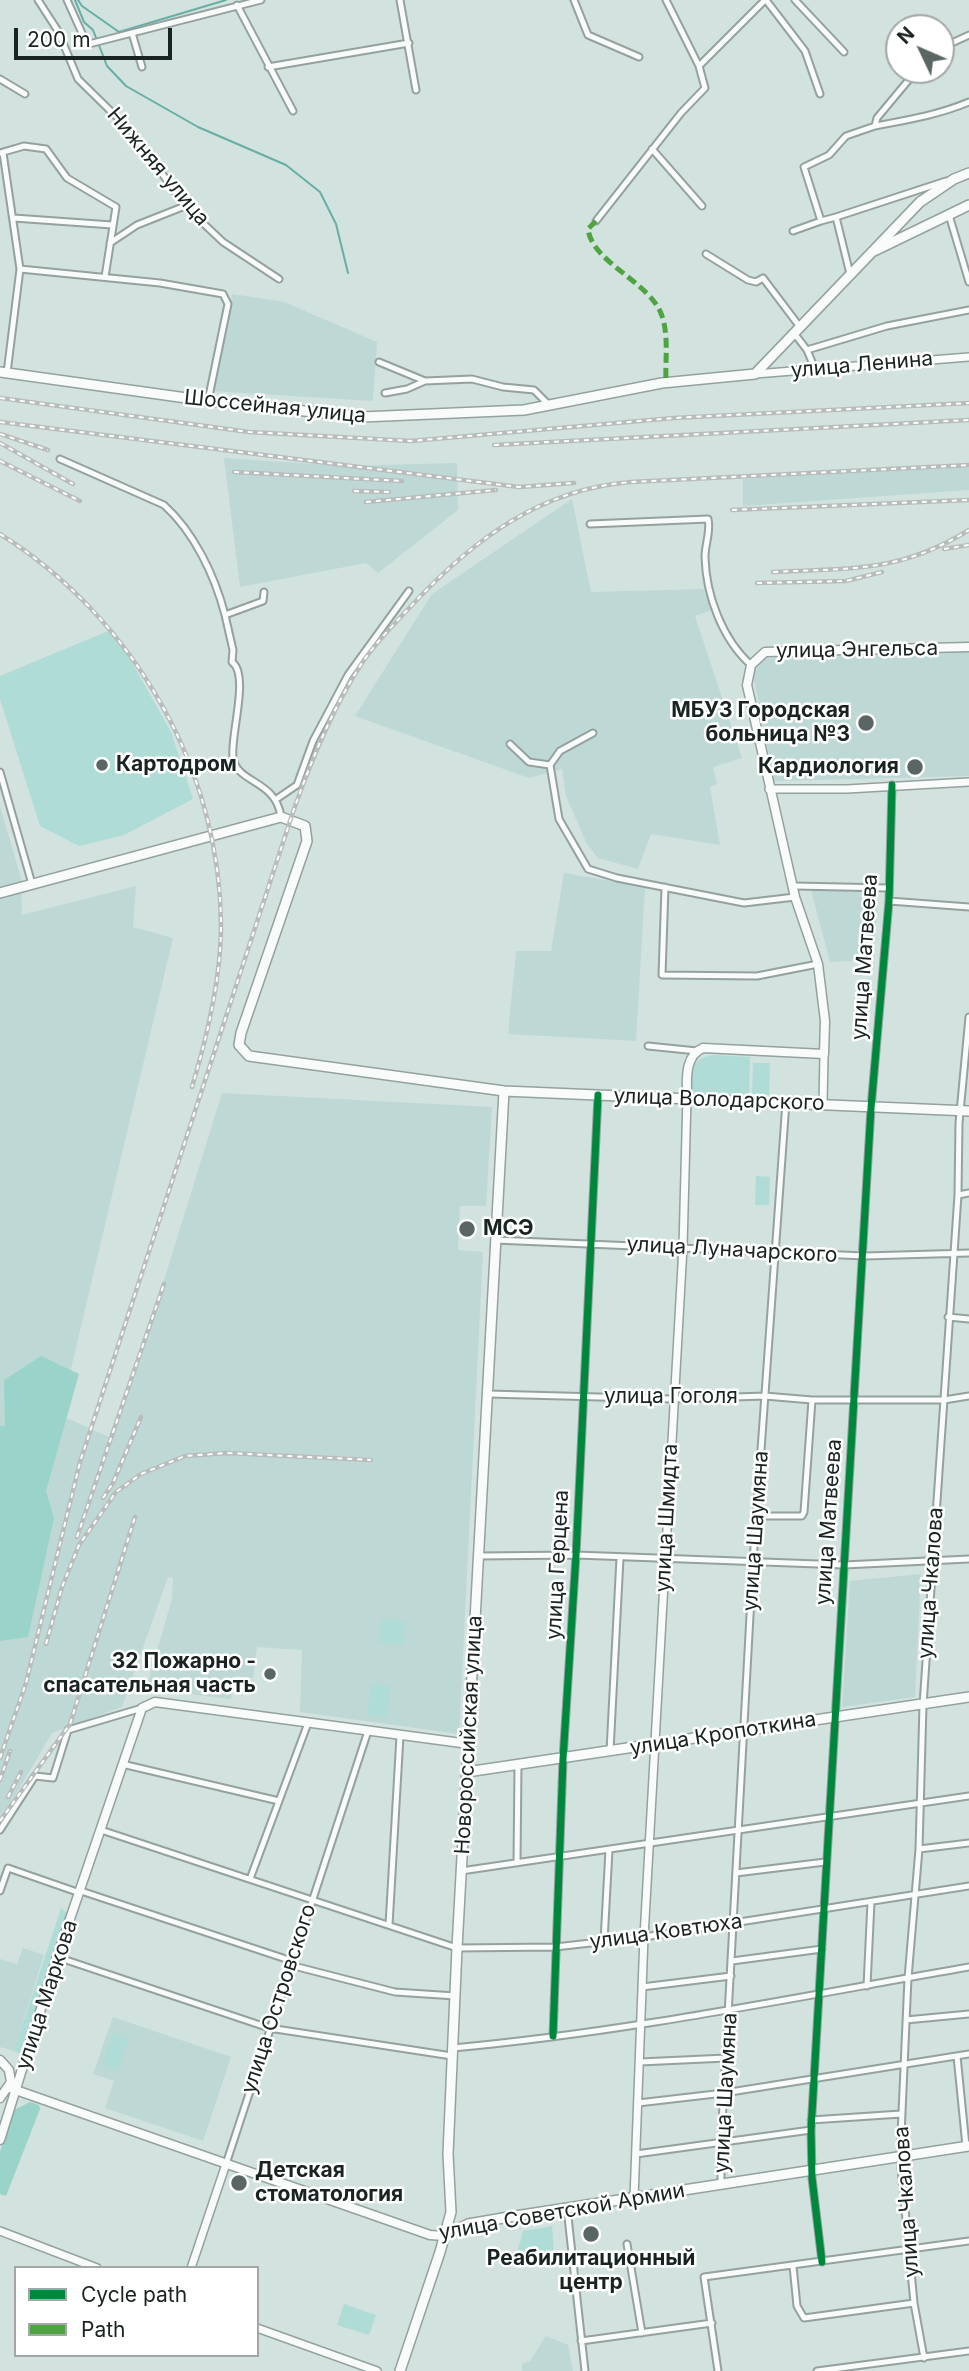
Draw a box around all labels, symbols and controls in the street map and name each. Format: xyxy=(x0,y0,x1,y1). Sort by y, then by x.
scale bar xyxy=(18,14,175,58)
north arrow xyxy=(885,14,955,84)
text: N xyxy=(893,22,919,49)
text: 200 m xyxy=(27,27,91,52)
street label: Нижняя улица xyxy=(101,103,215,231)
street label: улица Ленина xyxy=(790,346,934,384)
street label: Шоссейная улица xyxy=(183,385,367,429)
street label: улица Энгельса xyxy=(776,636,938,664)
place label: МБУЗ Городская больница №3 xyxy=(671,698,850,748)
marker: МБУЗ Городская больница №3 xyxy=(856,713,876,733)
place label: Картодром xyxy=(116,752,237,778)
place label: Кардиология xyxy=(758,754,899,780)
marker: Картодром xyxy=(94,757,110,773)
marker: Кардиология xyxy=(905,757,925,777)
street label: улица Матвеева xyxy=(847,873,883,1041)
street label: улица Володарского xyxy=(613,1084,825,1116)
place label: МСЭ xyxy=(483,1216,534,1242)
marker: МСЭ xyxy=(457,1219,477,1239)
street label: улица Луначарского xyxy=(626,1232,838,1268)
street label: улица Гоголя xyxy=(604,1384,738,1410)
street label: улица Матвеева xyxy=(811,1438,847,1606)
street label: улица Шмидта xyxy=(651,1443,683,1593)
street label: улица Шаумяна xyxy=(738,1450,774,1612)
street label: улица Герцена xyxy=(541,1489,575,1641)
street label: улица Чкалова xyxy=(913,1506,949,1660)
street label: Новороссийская улица xyxy=(450,1615,488,1855)
place label: 32 Пожарно - спасательная часть xyxy=(43,1649,256,1699)
marker: 32 Пожарно - спасательная часть xyxy=(262,1666,278,1682)
street label: улица Кропоткина xyxy=(628,1707,818,1761)
street label: улица Островского xyxy=(236,1901,322,2097)
street label: улица Ковтюха xyxy=(588,1909,744,1955)
street label: улица Маркова xyxy=(11,1917,83,2073)
street label: улица Шаумяна xyxy=(709,2012,743,2174)
street label: улица Чкалова xyxy=(889,2125,925,2279)
place label: Детская стоматология xyxy=(255,2158,403,2208)
marker: Детская стоматология xyxy=(229,2173,249,2193)
street label: улица Советской Армии xyxy=(437,2178,687,2246)
marker: Реабилитационный центр xyxy=(581,2224,601,2244)
place label: Реабилитационный центр xyxy=(487,2246,695,2296)
legend xyxy=(14,2266,259,2357)
text: Cycle path xyxy=(81,2282,187,2307)
text: Path xyxy=(81,2317,126,2342)

